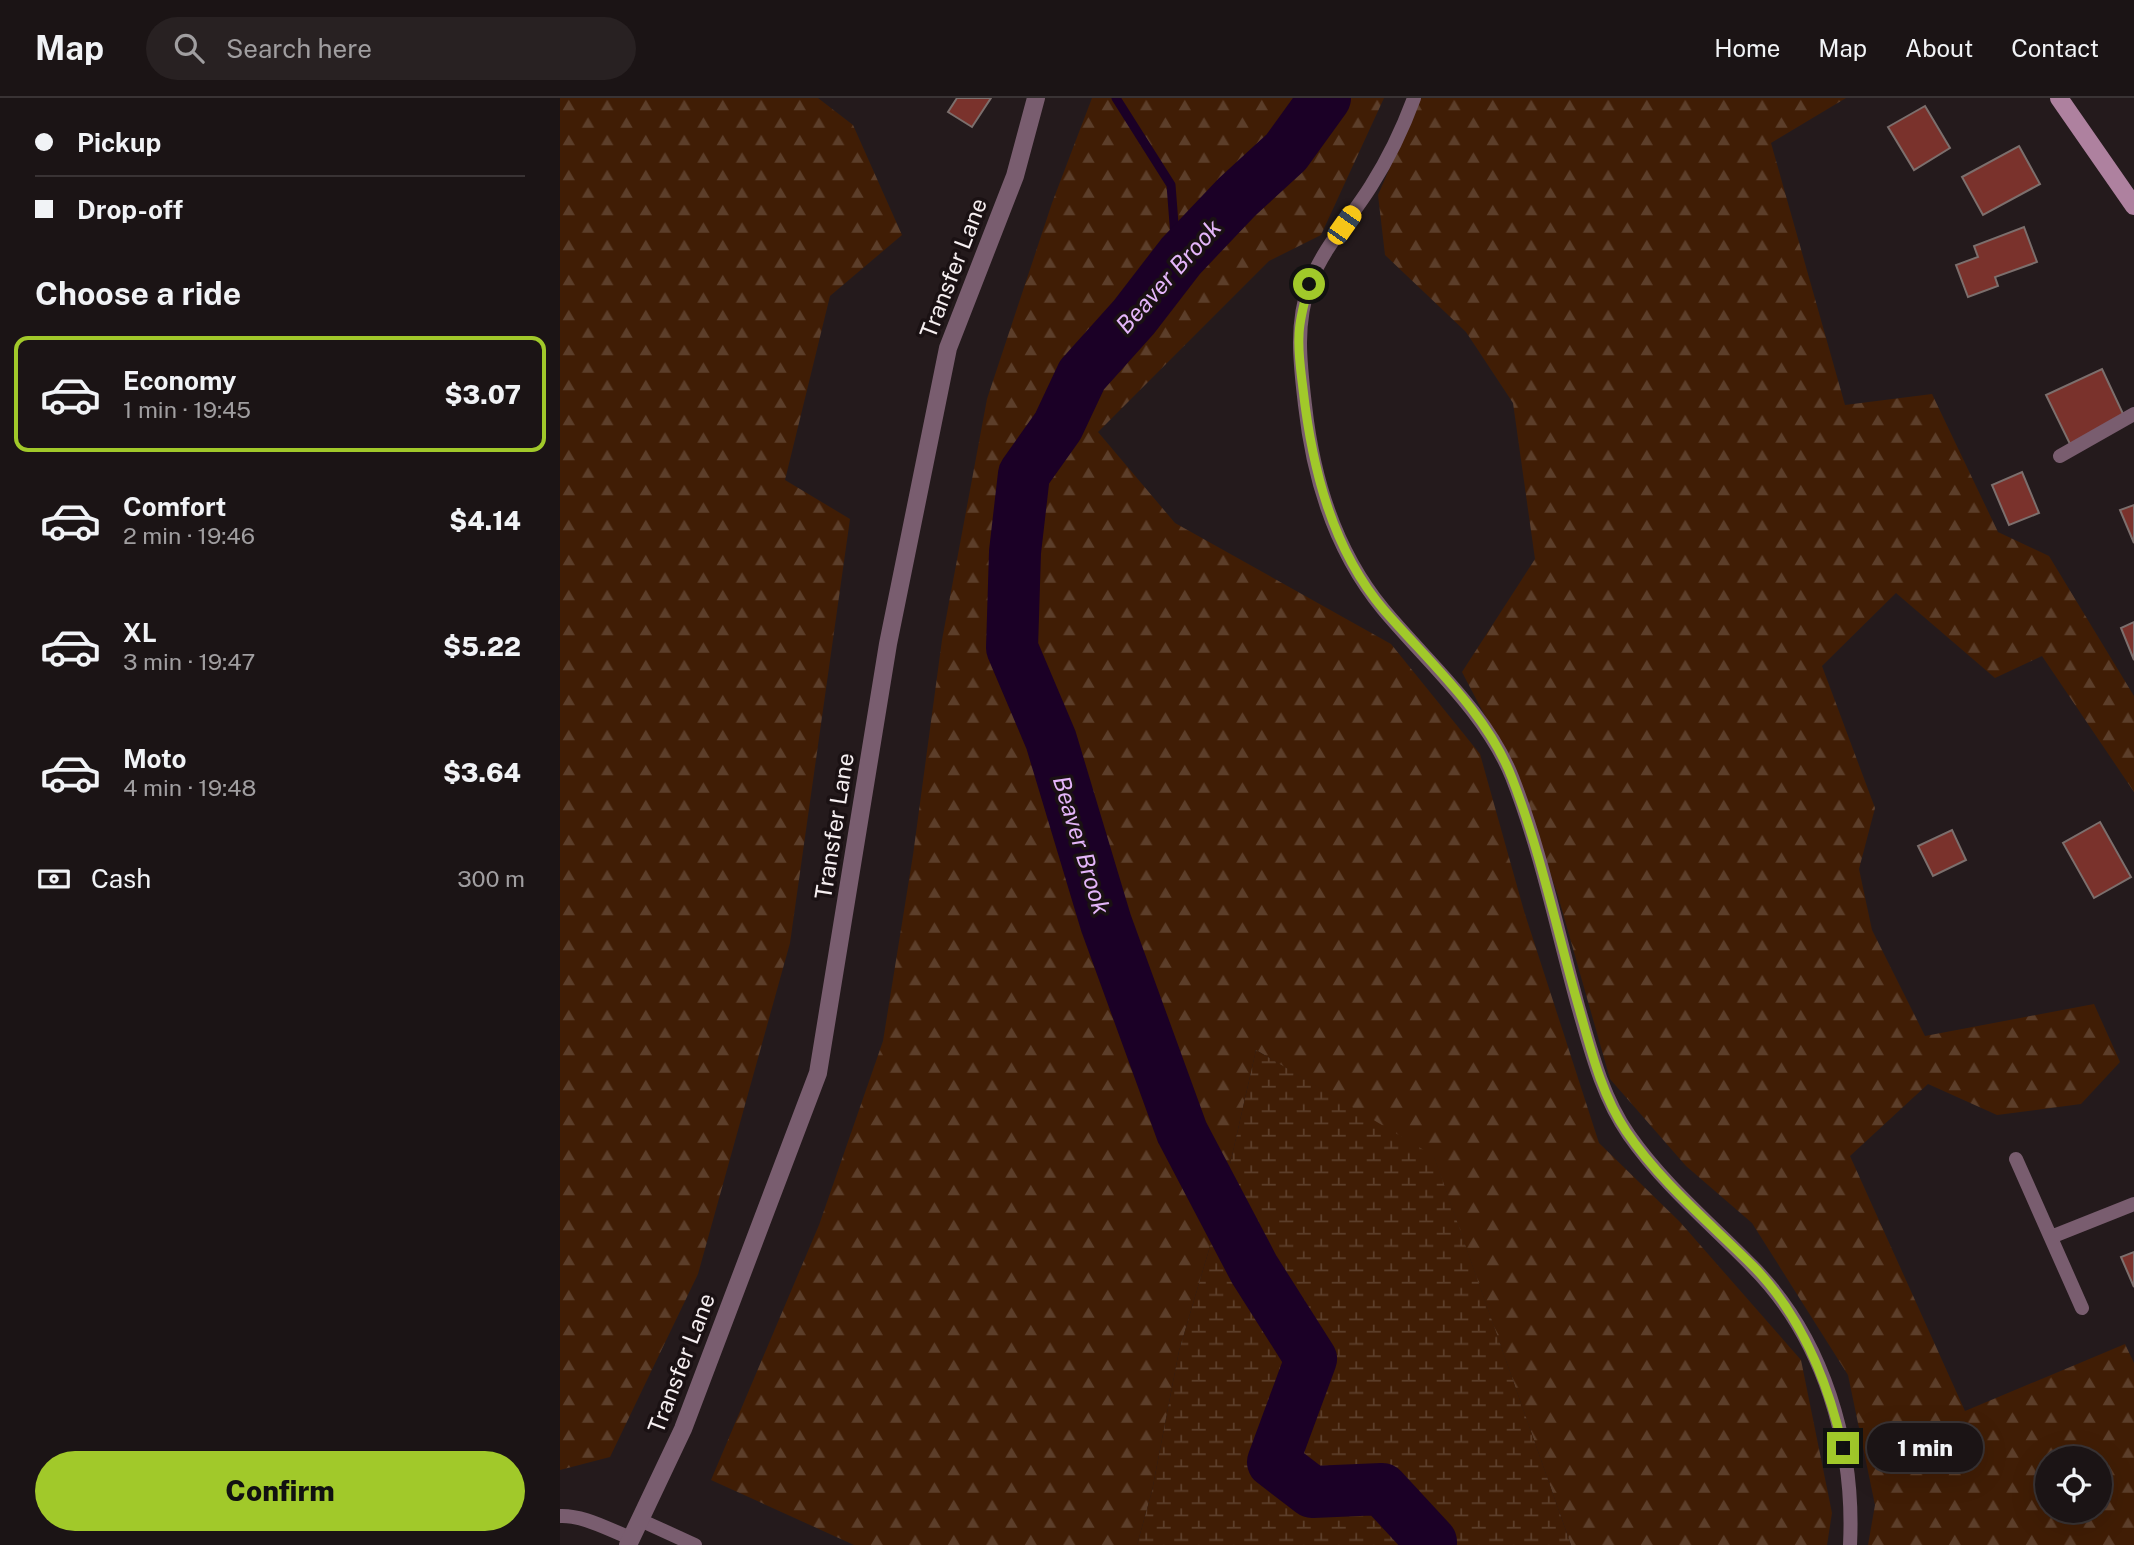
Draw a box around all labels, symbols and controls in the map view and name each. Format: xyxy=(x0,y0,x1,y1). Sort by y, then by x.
search box xyxy=(146,17,636,80)
text: Map xyxy=(35,29,104,67)
icon: search xyxy=(170,29,208,67)
text: Search here xyxy=(226,33,372,64)
text: Home xyxy=(1714,34,1780,62)
text: Map xyxy=(1818,34,1867,62)
text: About xyxy=(1905,34,1973,62)
text: Contact xyxy=(2011,34,2099,62)
text: Pickup xyxy=(77,127,161,158)
text: Drop-off xyxy=(77,194,183,225)
street label: Transfer Lane xyxy=(914,194,992,342)
car xyxy=(1324,202,1365,248)
water label: Beaver Brook xyxy=(1110,213,1226,339)
route start xyxy=(1293,268,1325,300)
text: Choose a ride xyxy=(35,275,241,312)
icon: car xyxy=(39,363,102,426)
text: Economy xyxy=(123,365,236,396)
text: $3.07 xyxy=(444,379,521,410)
text: 1 min · 19:45 xyxy=(123,396,251,423)
icon: car xyxy=(39,489,102,552)
text: Comfort xyxy=(123,491,226,522)
text: $4.14 xyxy=(449,505,521,536)
text: 2 min · 19:46 xyxy=(123,522,255,549)
icon: car xyxy=(39,615,102,678)
text: XL xyxy=(123,617,157,648)
text: $5.22 xyxy=(443,631,521,662)
text: 3 min · 19:47 xyxy=(123,648,255,675)
icon: car xyxy=(39,741,102,804)
text: Moto xyxy=(123,743,186,774)
street label: Transfer Lane xyxy=(809,751,859,901)
text: $3.64 xyxy=(443,757,521,788)
water label: Beaver Brook xyxy=(1048,772,1116,918)
text: 4 min · 19:48 xyxy=(123,774,256,801)
icon: cash xyxy=(35,860,73,898)
text: Cash xyxy=(91,863,151,894)
text: 300 m xyxy=(457,865,525,892)
street label: Transfer Lane xyxy=(642,1289,720,1437)
callout: 1 min xyxy=(1868,1424,1983,1472)
route end xyxy=(1827,1432,1859,1464)
text: 1 min xyxy=(1897,1434,1953,1461)
map controls xyxy=(2035,1446,2112,1523)
button: locate xyxy=(2035,1446,2112,1523)
button: Confirm xyxy=(35,1451,525,1531)

